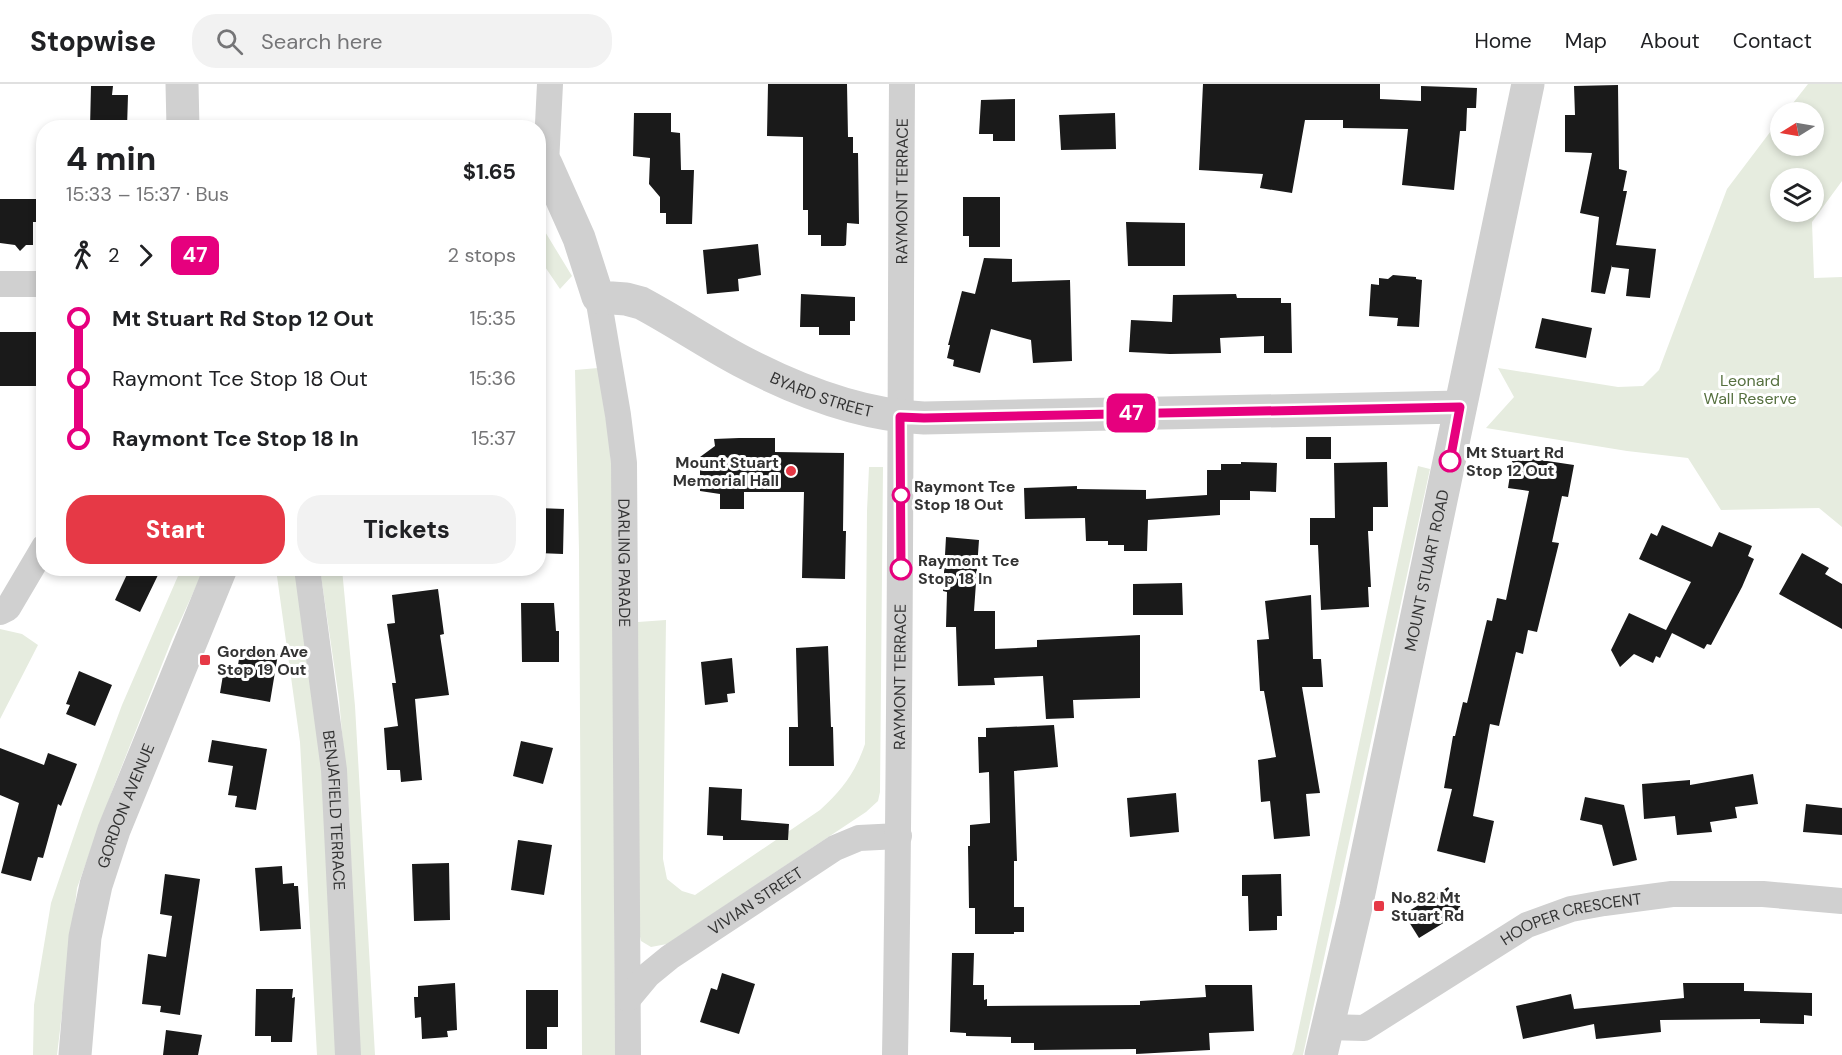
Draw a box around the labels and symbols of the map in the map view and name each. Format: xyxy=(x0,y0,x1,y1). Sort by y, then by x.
north arrow xyxy=(1770,102,1824,156)
street label: RAYMONT TERRACE xyxy=(891,118,912,264)
street label: BYARD STREET xyxy=(767,367,875,422)
park label: Leonard Wall Reserve xyxy=(1703,370,1797,409)
line badge: 47 xyxy=(1104,394,1158,432)
place label: Mt Stuart Rd Stop 12 Out xyxy=(1466,442,1564,481)
marker: Mt Stuart Rd Stop 12 Out xyxy=(1439,450,1461,472)
place label: Mount Stuart Memorial Hall xyxy=(673,452,779,491)
marker: Mount Stuart Memorial Hall xyxy=(784,464,798,478)
place label: Raymont Tce Stop 18 Out xyxy=(914,476,1015,515)
marker: Raymont Tce Stop 18 Out xyxy=(892,486,910,504)
street label: MOUNT STUART ROAD xyxy=(1399,488,1453,653)
street label: DARLING PARADE xyxy=(614,499,636,627)
place label: Raymont Tce Stop 18 In xyxy=(918,550,1019,589)
marker: Raymont Tce Stop 18 In xyxy=(890,558,912,580)
street label: RAYMONT TERRACE xyxy=(888,604,910,750)
place label: Gordon Ave Stop 19 Out xyxy=(217,641,308,680)
marker: Gordon Ave Stop 19 Out xyxy=(198,653,212,667)
street label: BENJAFIELD TERRACE xyxy=(318,729,350,891)
street label: GORDON AVENUE xyxy=(92,740,159,871)
street label: VIVIAN STREET xyxy=(704,862,807,940)
place label: No.82 Mt Stuart Rd xyxy=(1391,887,1464,926)
street label: HOOPER CRESCENT xyxy=(1496,888,1643,950)
marker: No.82 Mt Stuart Rd xyxy=(1372,899,1386,913)

